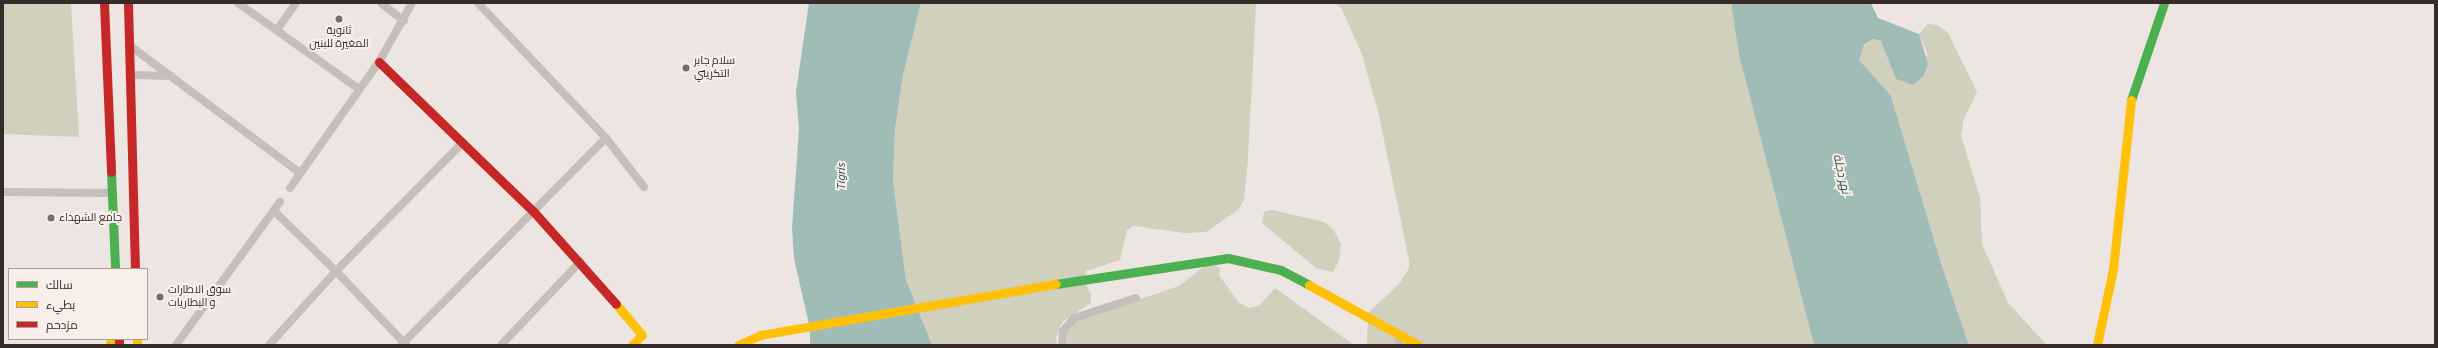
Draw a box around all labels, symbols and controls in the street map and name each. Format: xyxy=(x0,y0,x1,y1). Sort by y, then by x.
marker: ثانوية المغيرة للبنين xyxy=(334,14,344,24)
place label: ثانوية المغيرة للبنين xyxy=(309,25,369,51)
place label: سلام جابر التكريتي xyxy=(694,55,735,81)
marker: سلام جابر التكريتي xyxy=(681,63,691,73)
water label: نهر دجلة xyxy=(1829,153,1853,195)
water label: Tigris xyxy=(835,162,849,190)
place label: جامع الشهداء xyxy=(59,211,122,225)
marker: جامع الشهداء xyxy=(46,213,56,223)
legend xyxy=(8,268,148,340)
text: سالك xyxy=(46,277,73,294)
place label: سوق الاطارات و البطاريات xyxy=(168,284,231,310)
marker: سوق الاطارات و البطاريات xyxy=(155,292,165,302)
text: بطيء xyxy=(46,297,75,314)
text: مزدحم xyxy=(46,317,78,334)

